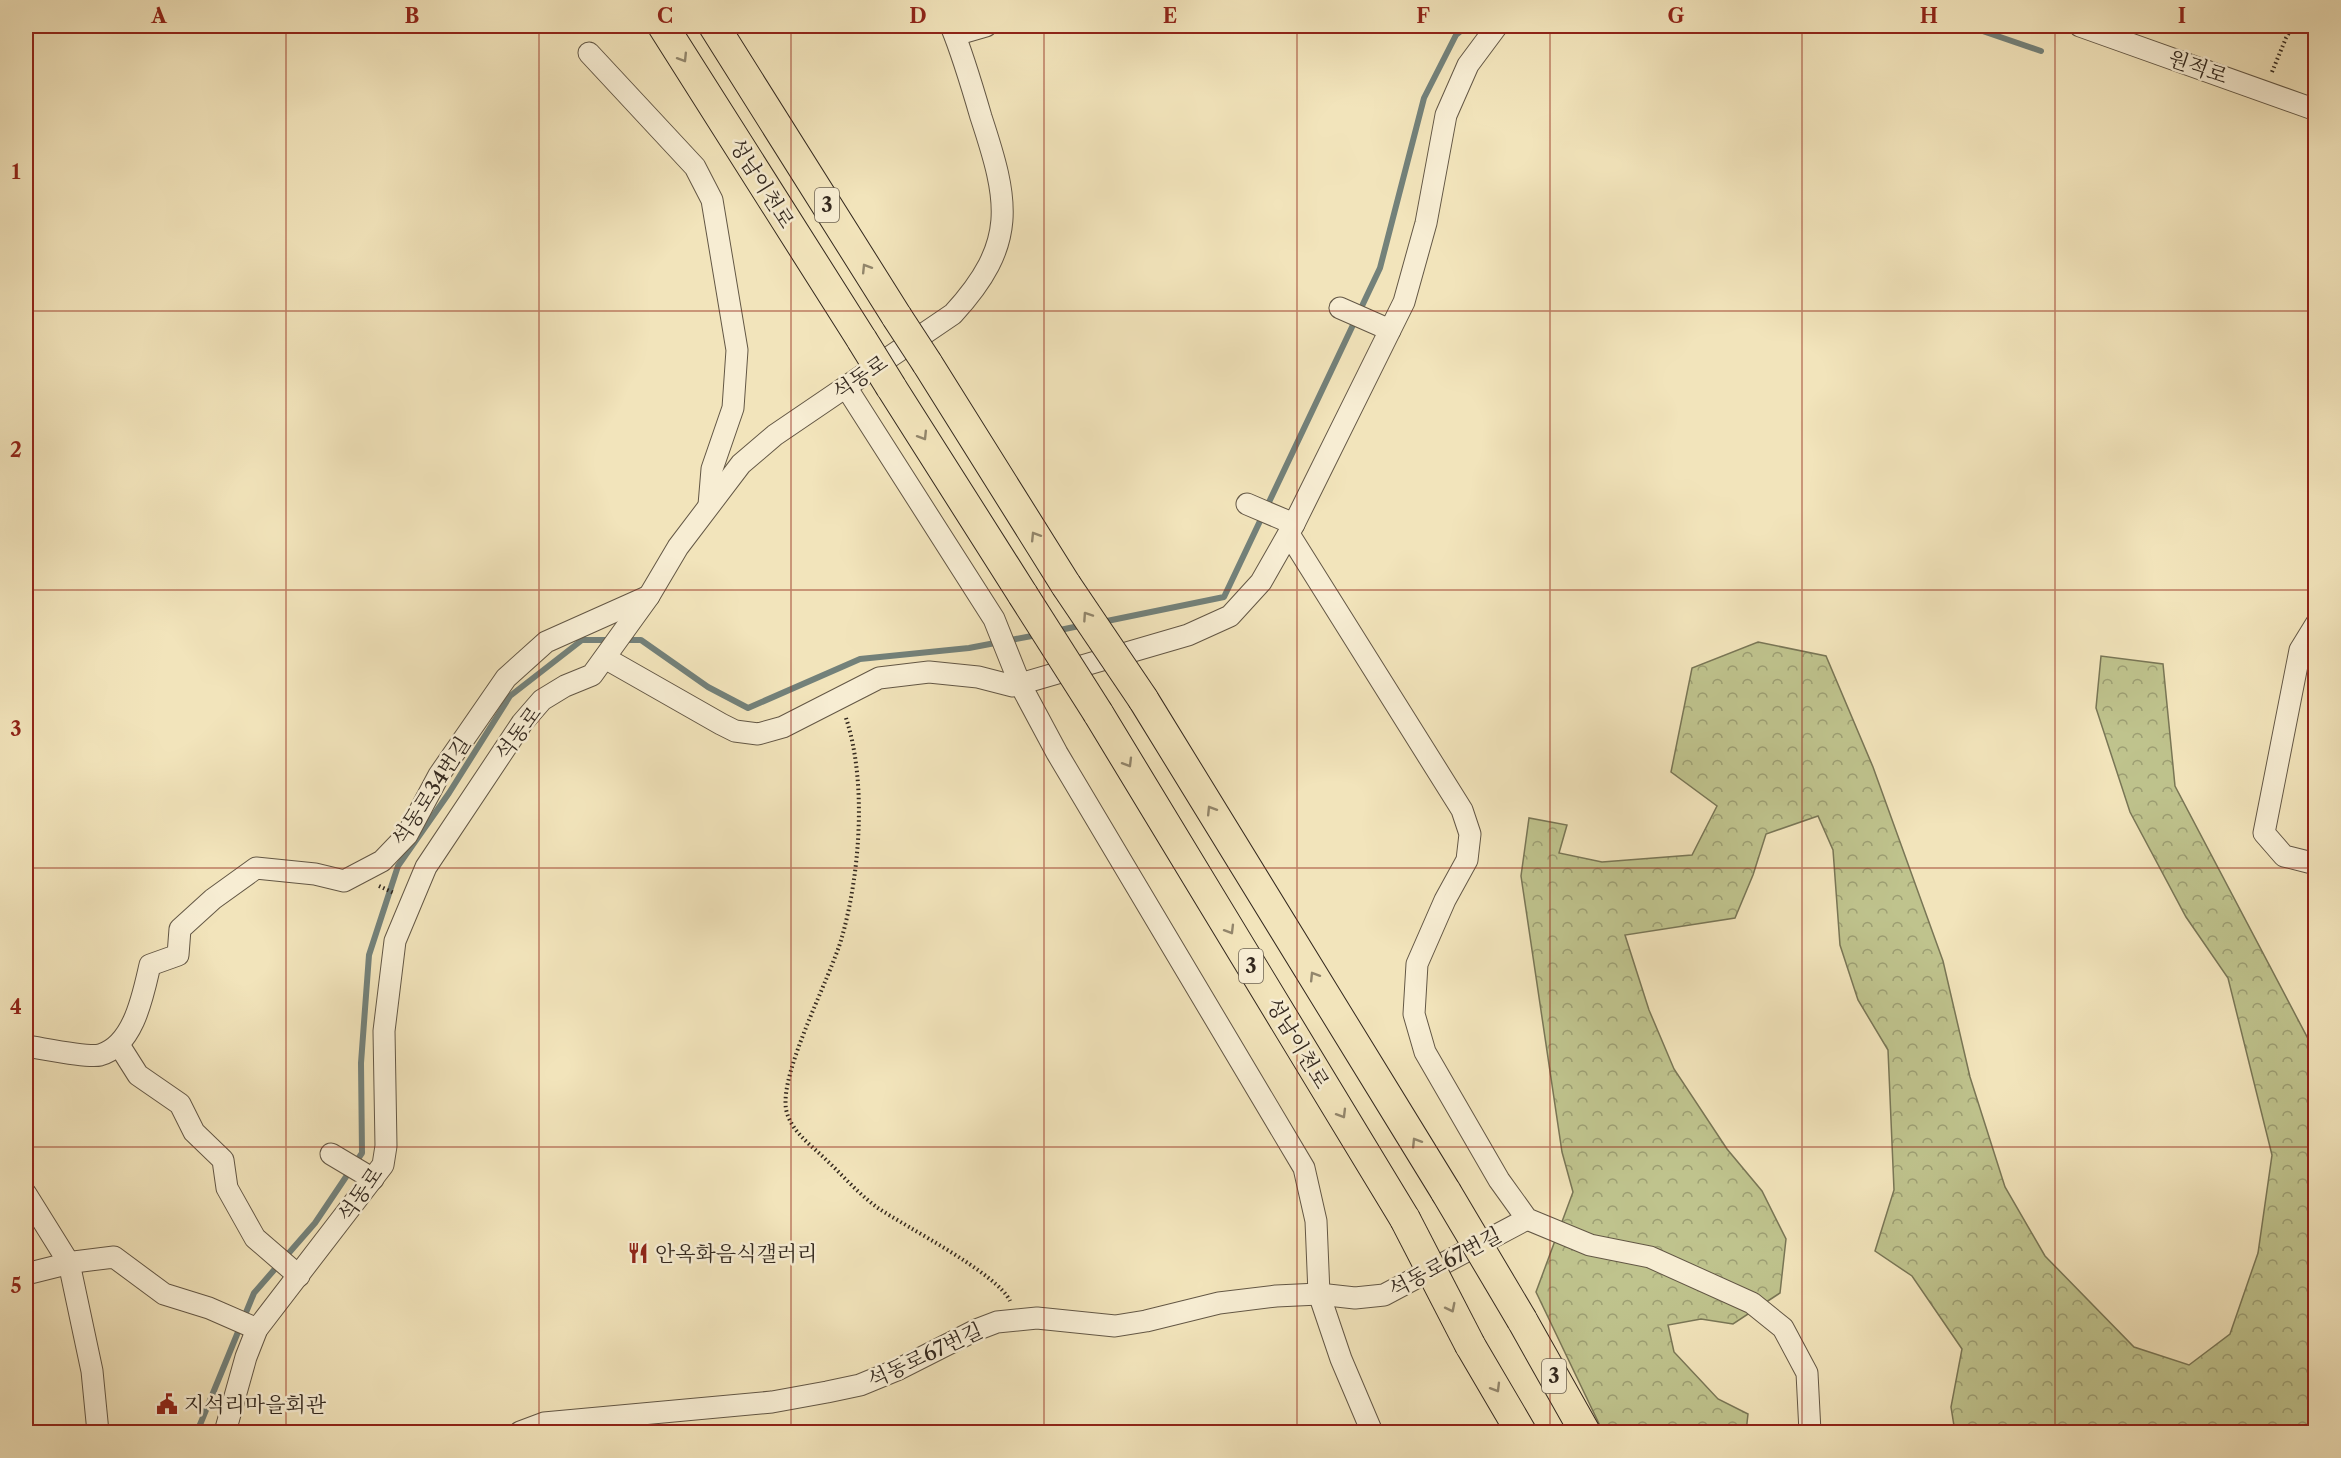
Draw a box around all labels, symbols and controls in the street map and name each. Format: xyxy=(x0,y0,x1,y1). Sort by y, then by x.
text: A xyxy=(150,4,167,28)
text: B xyxy=(405,4,420,28)
text: C xyxy=(657,4,673,28)
text: D xyxy=(909,4,927,28)
text: E xyxy=(1163,4,1177,28)
text: F xyxy=(1416,4,1430,28)
text: G xyxy=(1668,4,1685,28)
text: H xyxy=(1920,4,1938,28)
text: I xyxy=(2178,4,2186,28)
street label: 원적로 xyxy=(2165,45,2231,89)
one-way arrow xyxy=(676,51,687,62)
street label: 성남이천로 xyxy=(725,133,799,233)
text: 1 xyxy=(12,160,21,184)
road number: 3 xyxy=(815,188,839,222)
one-way arrow xyxy=(862,264,874,274)
street label: 석동로 xyxy=(828,350,892,404)
one-way arrow xyxy=(915,430,927,440)
text: 2 xyxy=(10,438,22,462)
one-way arrow xyxy=(1032,531,1043,542)
one-way arrow xyxy=(1083,611,1094,622)
street label: 석동로 xyxy=(490,701,546,765)
text: 3 xyxy=(10,717,22,741)
street label: 석동로34번길 xyxy=(386,732,476,850)
one-way arrow xyxy=(1121,757,1133,767)
one-way arrow xyxy=(1207,806,1219,816)
one-way arrow xyxy=(1222,924,1234,934)
road number: 3 xyxy=(1239,949,1263,983)
one-way arrow xyxy=(1309,972,1321,982)
street label: 성남이천로 xyxy=(1261,993,1335,1093)
text: 4 xyxy=(10,995,22,1019)
one-way arrow xyxy=(1334,1108,1345,1119)
one-way arrow xyxy=(1411,1138,1423,1148)
street label: 석동로 xyxy=(332,1162,388,1226)
street label: 석동로67번길 xyxy=(1384,1222,1506,1302)
restaurant icon: 안옥화음식갤러리 xyxy=(626,1241,650,1265)
place label: 안옥화음식갤러리 xyxy=(655,1241,817,1266)
text: 5 xyxy=(10,1274,22,1298)
one-way arrow xyxy=(1444,1302,1455,1312)
street label: 석동로67번길 xyxy=(864,1318,986,1392)
road number: 3 xyxy=(1542,1359,1566,1393)
one-way arrow xyxy=(1489,1382,1501,1392)
public building icon: 지석리마을회관 xyxy=(155,1392,179,1416)
place label: 지석리마을회관 xyxy=(184,1392,327,1417)

